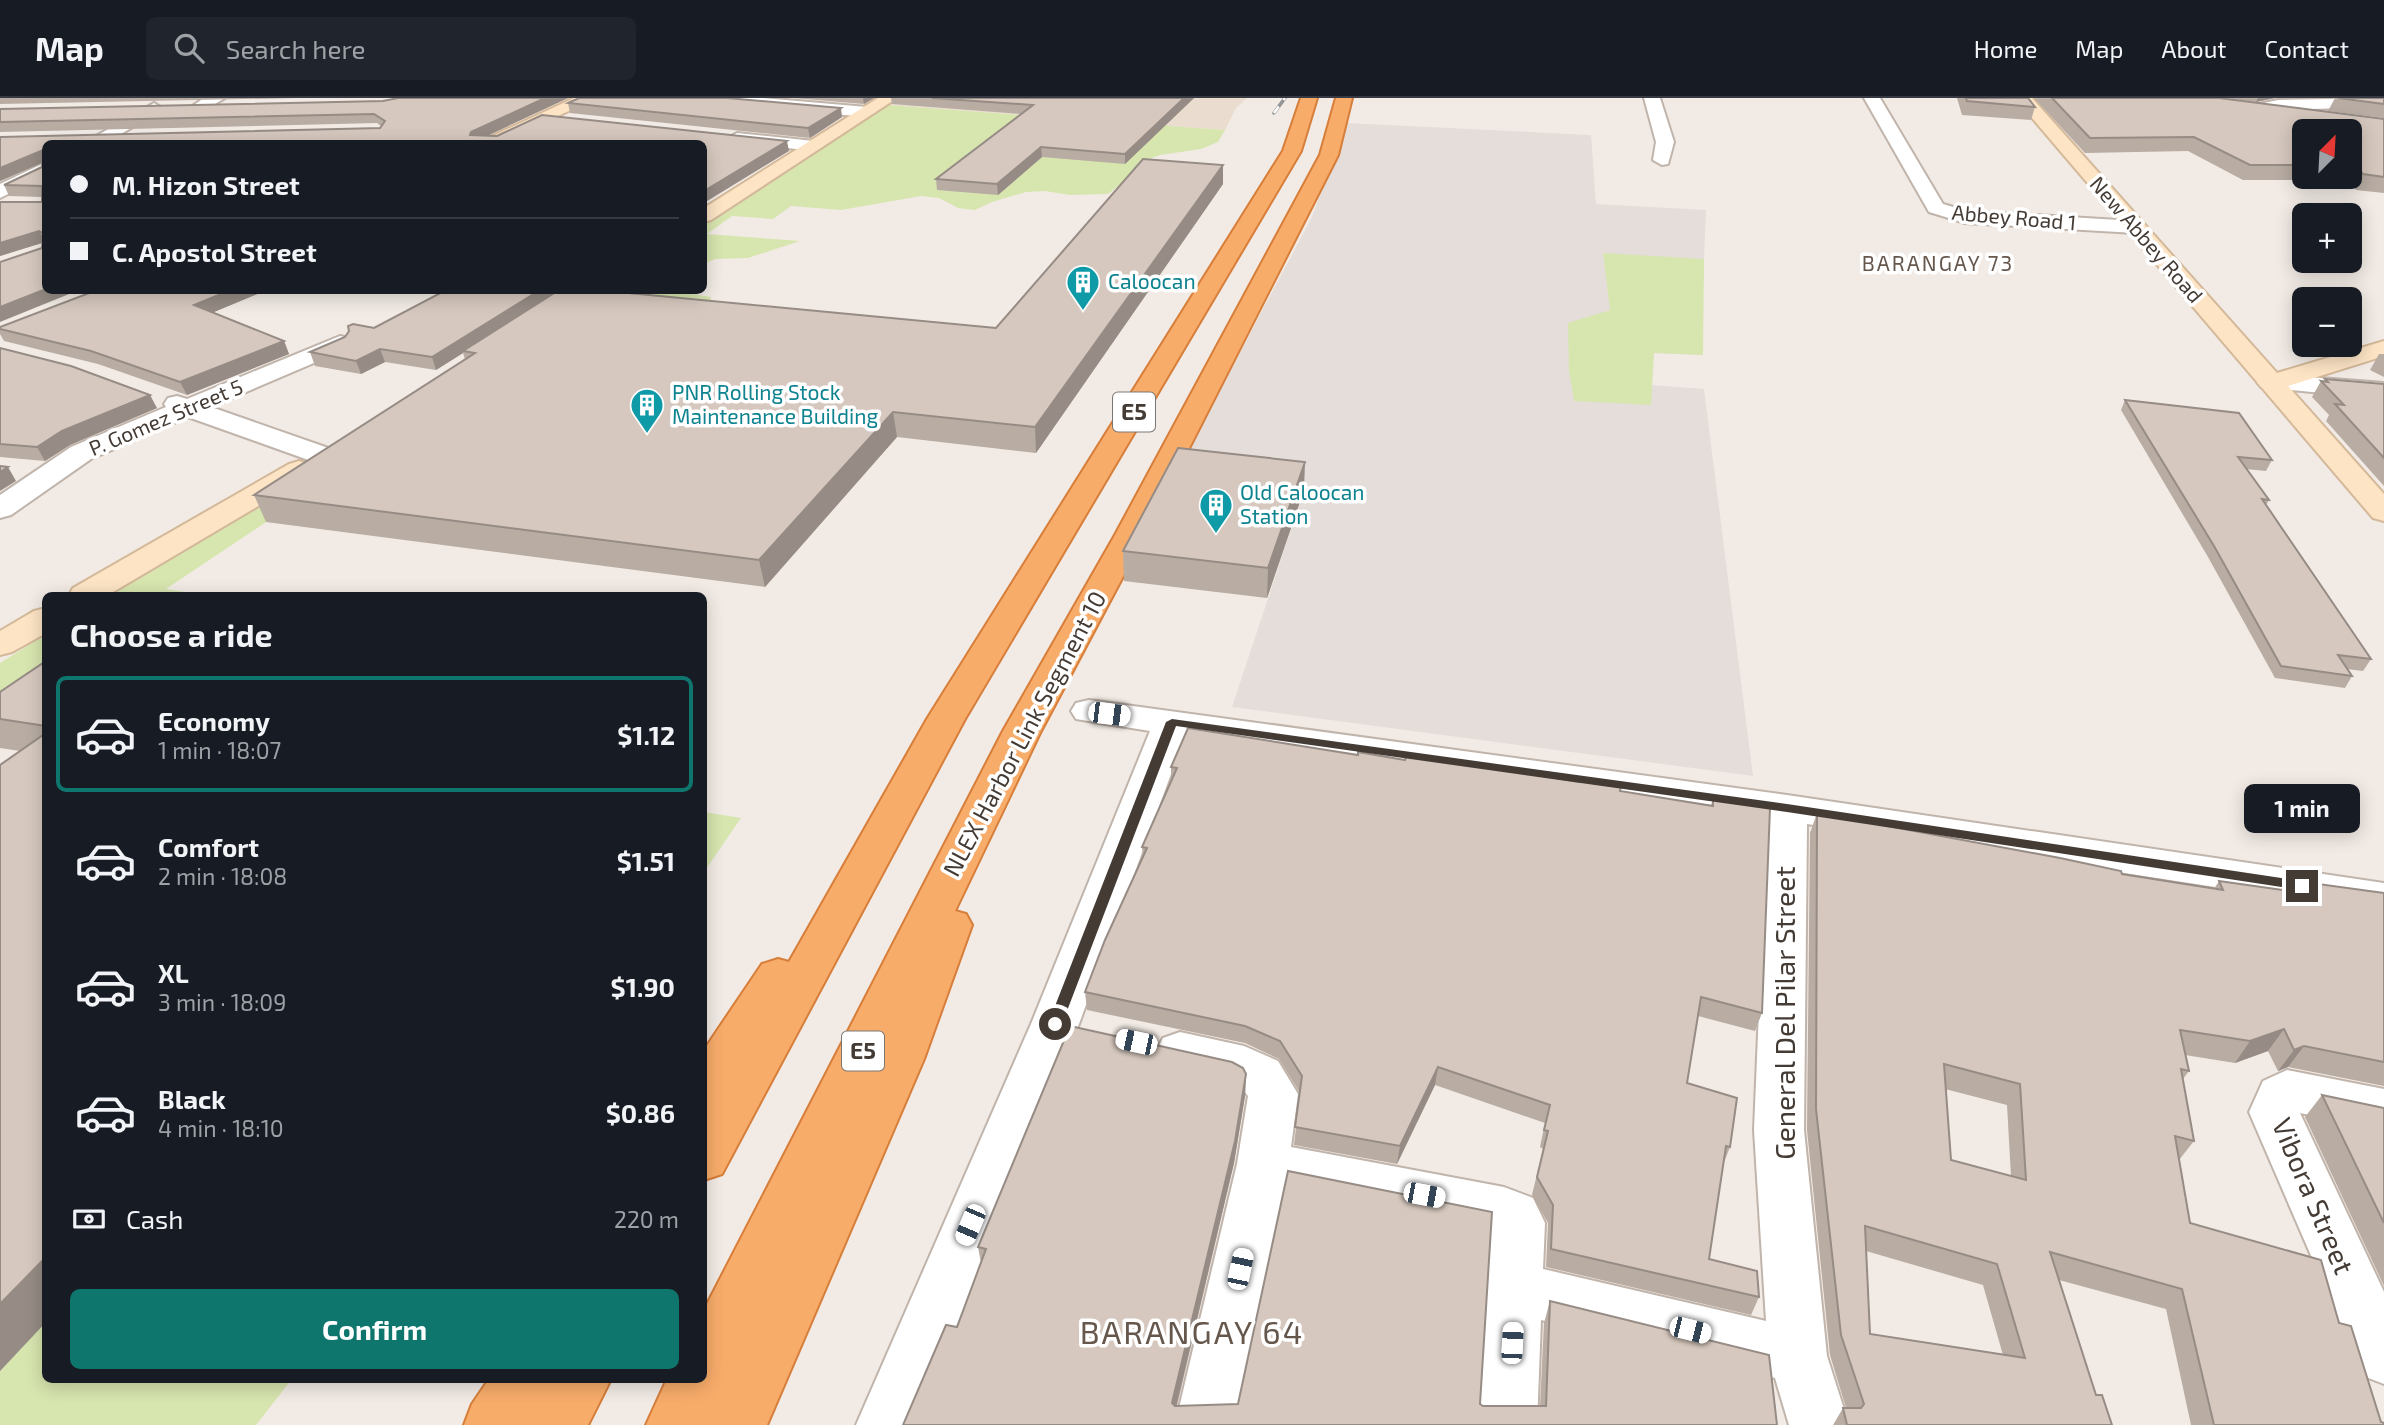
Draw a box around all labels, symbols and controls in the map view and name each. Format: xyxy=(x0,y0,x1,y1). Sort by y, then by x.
search box xyxy=(146,17,636,80)
text: Map xyxy=(35,28,104,68)
icon: search xyxy=(170,29,208,67)
text: Search here xyxy=(226,33,365,64)
text: Home xyxy=(1974,34,2037,63)
text: Map xyxy=(2075,34,2123,63)
text: About xyxy=(2161,34,2227,63)
text: Contact xyxy=(2265,34,2349,63)
north arrow xyxy=(2292,119,2362,189)
map controls xyxy=(2292,119,2362,357)
text: M. Hizon Street xyxy=(112,169,300,200)
street label: New Abbey Road xyxy=(2086,171,2209,307)
street label: Abbey Road 1 xyxy=(1951,199,2077,234)
button: + xyxy=(2292,203,2362,273)
text: C. Apostol Street xyxy=(112,236,317,267)
district label: BARANGAY 73 xyxy=(1862,250,2014,275)
building icon: Caloocan xyxy=(1064,263,1102,312)
place label: Caloocan xyxy=(1108,268,1196,293)
button: − xyxy=(2292,287,2362,357)
street label: P. Gomez Street 5 xyxy=(85,373,246,460)
place label: PNR Rolling Stock Maintenance Building xyxy=(672,379,879,428)
building icon: PNR Rolling Stock Maintenance Building xyxy=(628,386,666,435)
road number: E5 xyxy=(1113,392,1155,432)
place label: Old Caloocan Station xyxy=(1240,479,1365,528)
building icon: Old Caloocan Station xyxy=(1197,486,1235,535)
street label: NLEX Harbor Link Segment 10 xyxy=(936,586,1111,881)
text: Choose a ride xyxy=(70,615,273,653)
car xyxy=(1087,701,1132,727)
icon: car xyxy=(74,703,137,766)
text: Economy xyxy=(158,705,270,736)
text: $1.12 xyxy=(617,719,675,750)
text: 1 min · 18:07 xyxy=(158,736,281,764)
callout: 1 min xyxy=(2244,784,2360,834)
text: 1 min xyxy=(2274,794,2330,822)
icon: car xyxy=(74,829,137,892)
text: Comfort xyxy=(158,831,259,862)
text: $1.51 xyxy=(617,845,675,876)
text: 2 min · 18:08 xyxy=(158,862,287,890)
street label: General Del Pilar Street xyxy=(1767,866,1801,1160)
route end xyxy=(2286,870,2318,902)
icon: car xyxy=(74,955,137,1018)
text: XL xyxy=(158,957,189,988)
text: $1.90 xyxy=(611,971,675,1002)
text: 3 min · 18:09 xyxy=(158,988,286,1016)
route start xyxy=(1039,1008,1071,1040)
car xyxy=(1114,1027,1159,1057)
road number: E5 xyxy=(842,1032,884,1070)
icon: car xyxy=(74,1081,137,1144)
text: Black xyxy=(158,1083,226,1114)
text: $0.86 xyxy=(606,1097,675,1128)
street label: Vibora Street xyxy=(2266,1112,2362,1279)
text: 4 min · 18:10 xyxy=(158,1114,284,1142)
car xyxy=(1402,1181,1447,1209)
icon: cash xyxy=(70,1200,108,1238)
car xyxy=(953,1202,988,1248)
text: Cash xyxy=(126,1203,183,1234)
text: 220 m xyxy=(614,1205,679,1233)
car xyxy=(1226,1246,1255,1292)
button: Confirm xyxy=(70,1289,679,1369)
district label: BARANGAY 64 xyxy=(1080,1312,1304,1350)
car xyxy=(1668,1315,1713,1345)
car xyxy=(1501,1321,1524,1365)

